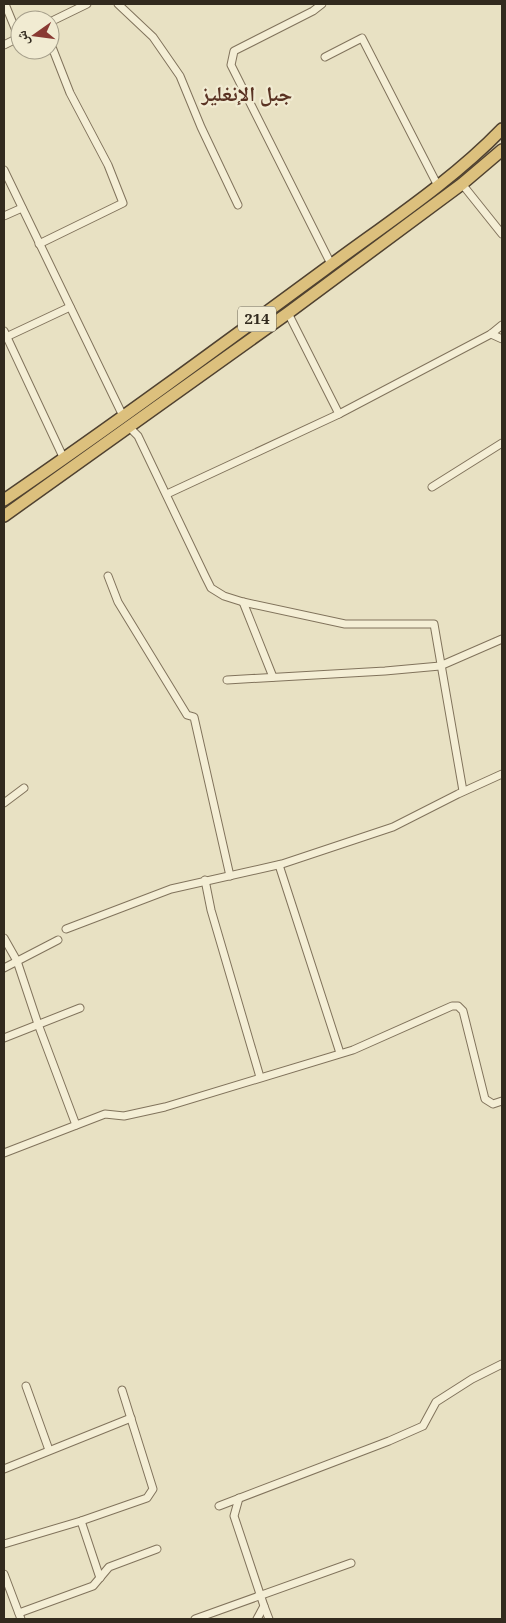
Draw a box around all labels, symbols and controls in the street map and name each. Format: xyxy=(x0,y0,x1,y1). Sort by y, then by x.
north arrow xyxy=(10,10,60,60)
text: ش xyxy=(11,27,38,48)
district label: جبل الإنغليز xyxy=(201,79,292,114)
road number: 214 xyxy=(238,306,276,332)

